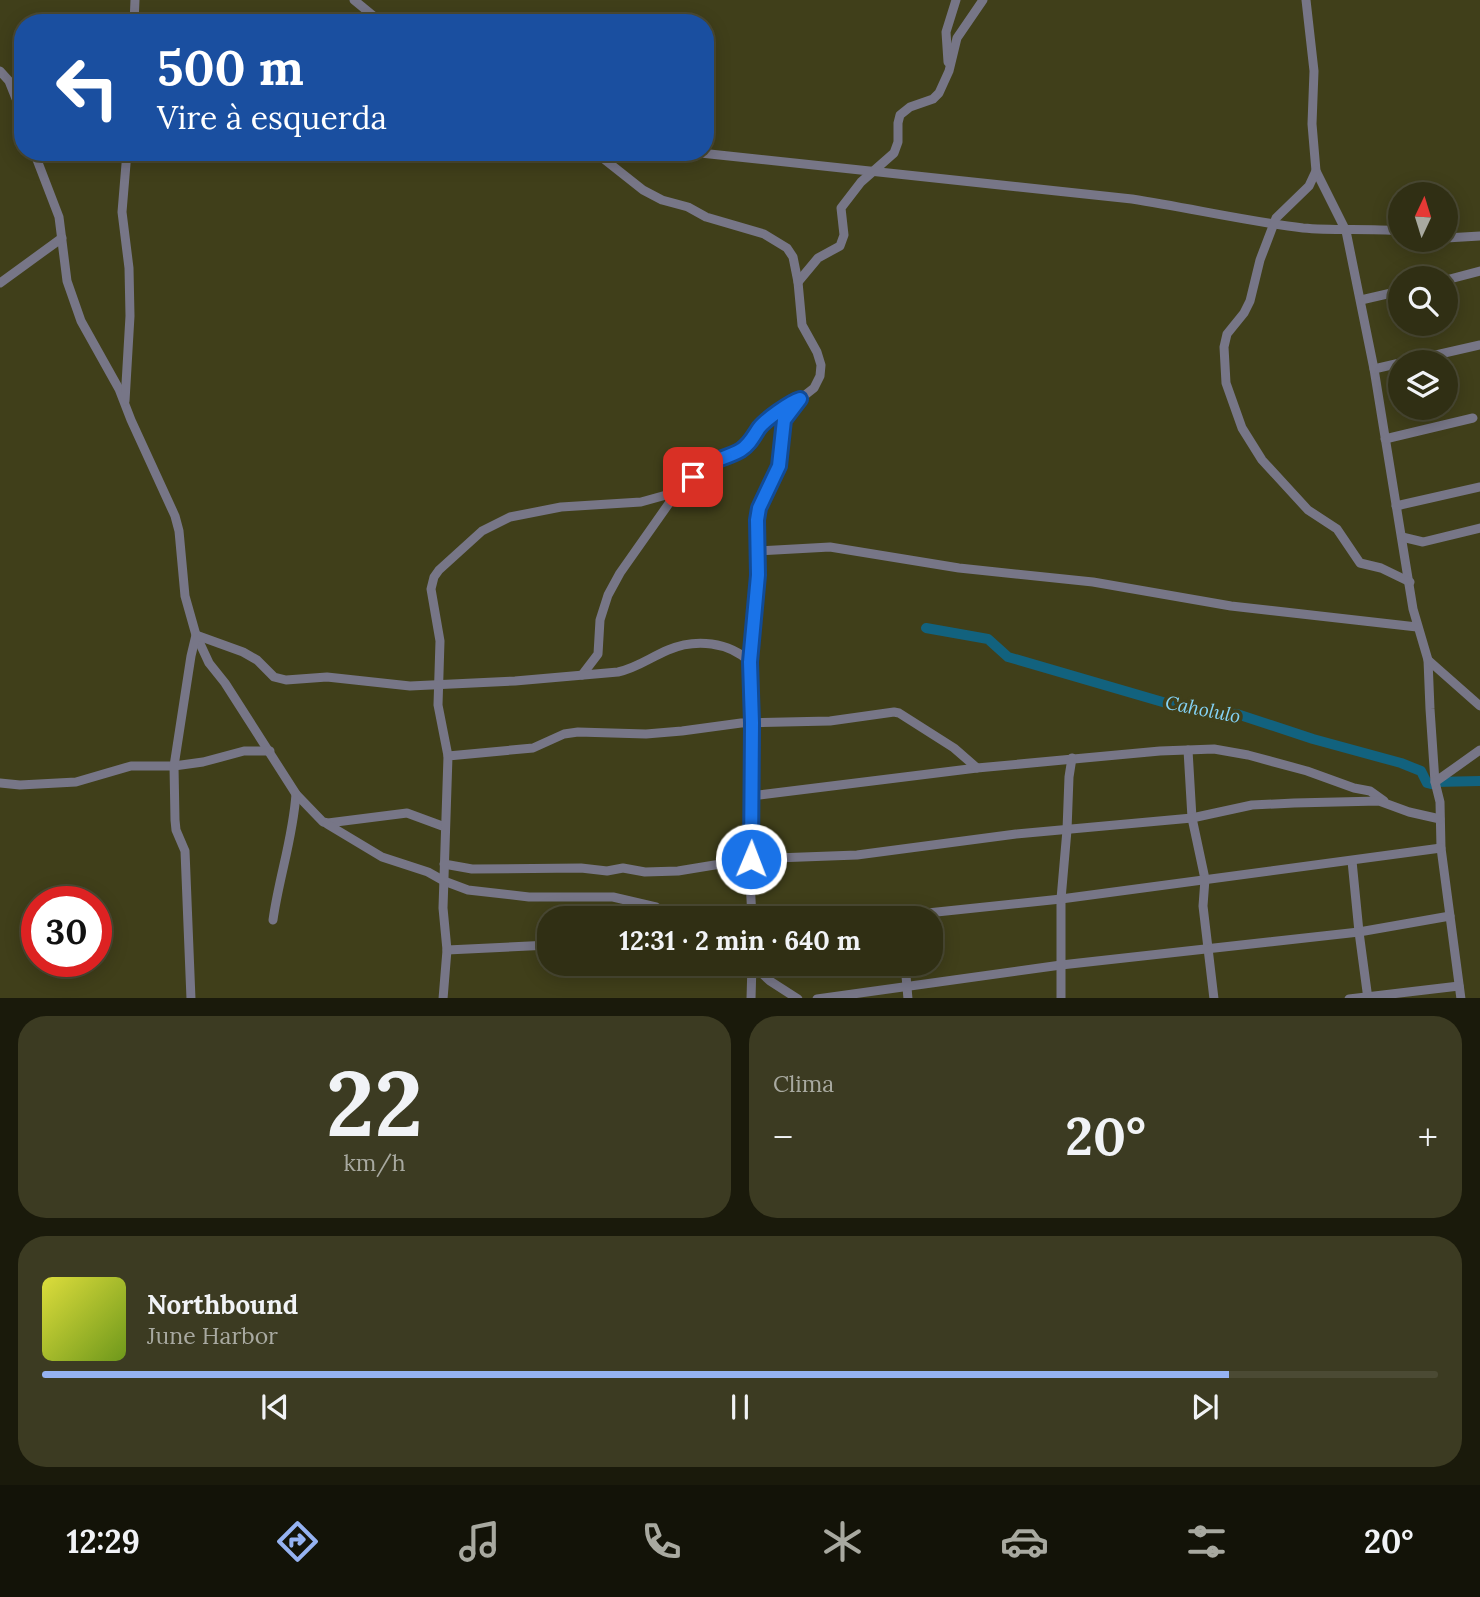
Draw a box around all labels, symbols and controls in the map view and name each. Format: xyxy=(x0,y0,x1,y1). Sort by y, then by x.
text: 500 m xyxy=(157,36,304,98)
icon: left xyxy=(42,42,133,133)
text: Vire à esquerda xyxy=(157,97,387,138)
north arrow xyxy=(1388,182,1458,252)
map controls xyxy=(1388,182,1458,420)
button: search xyxy=(1388,266,1458,336)
button: layers xyxy=(1388,350,1458,420)
pin xyxy=(663,447,723,507)
icon: arrive xyxy=(674,458,712,496)
water label: Caholulo xyxy=(1163,690,1243,728)
position arrow xyxy=(714,822,788,896)
speed limit sign: 30 xyxy=(21,886,112,977)
text: 12:31 · 2 min · 640 m xyxy=(619,924,861,957)
text: 22 xyxy=(326,1044,423,1161)
text: Clima xyxy=(773,1069,834,1098)
text: 20° xyxy=(1065,1103,1146,1169)
text: − xyxy=(773,1113,793,1161)
text: + xyxy=(1418,1113,1438,1161)
text: km/h xyxy=(343,1148,406,1177)
text: Northbound xyxy=(147,1288,298,1321)
text: June Harbor xyxy=(147,1321,278,1350)
icon: previous xyxy=(256,1388,294,1426)
icon: pause xyxy=(721,1388,759,1426)
icon: next xyxy=(1186,1388,1224,1426)
icon: directions xyxy=(273,1517,322,1566)
icon: music xyxy=(455,1517,504,1566)
icon: phone xyxy=(637,1517,686,1566)
icon: climate xyxy=(818,1517,867,1566)
icon: car xyxy=(1000,1517,1049,1566)
icon: filters xyxy=(1182,1517,1231,1566)
text: 12:29 xyxy=(66,1521,140,1562)
text: 20° xyxy=(1364,1521,1414,1562)

